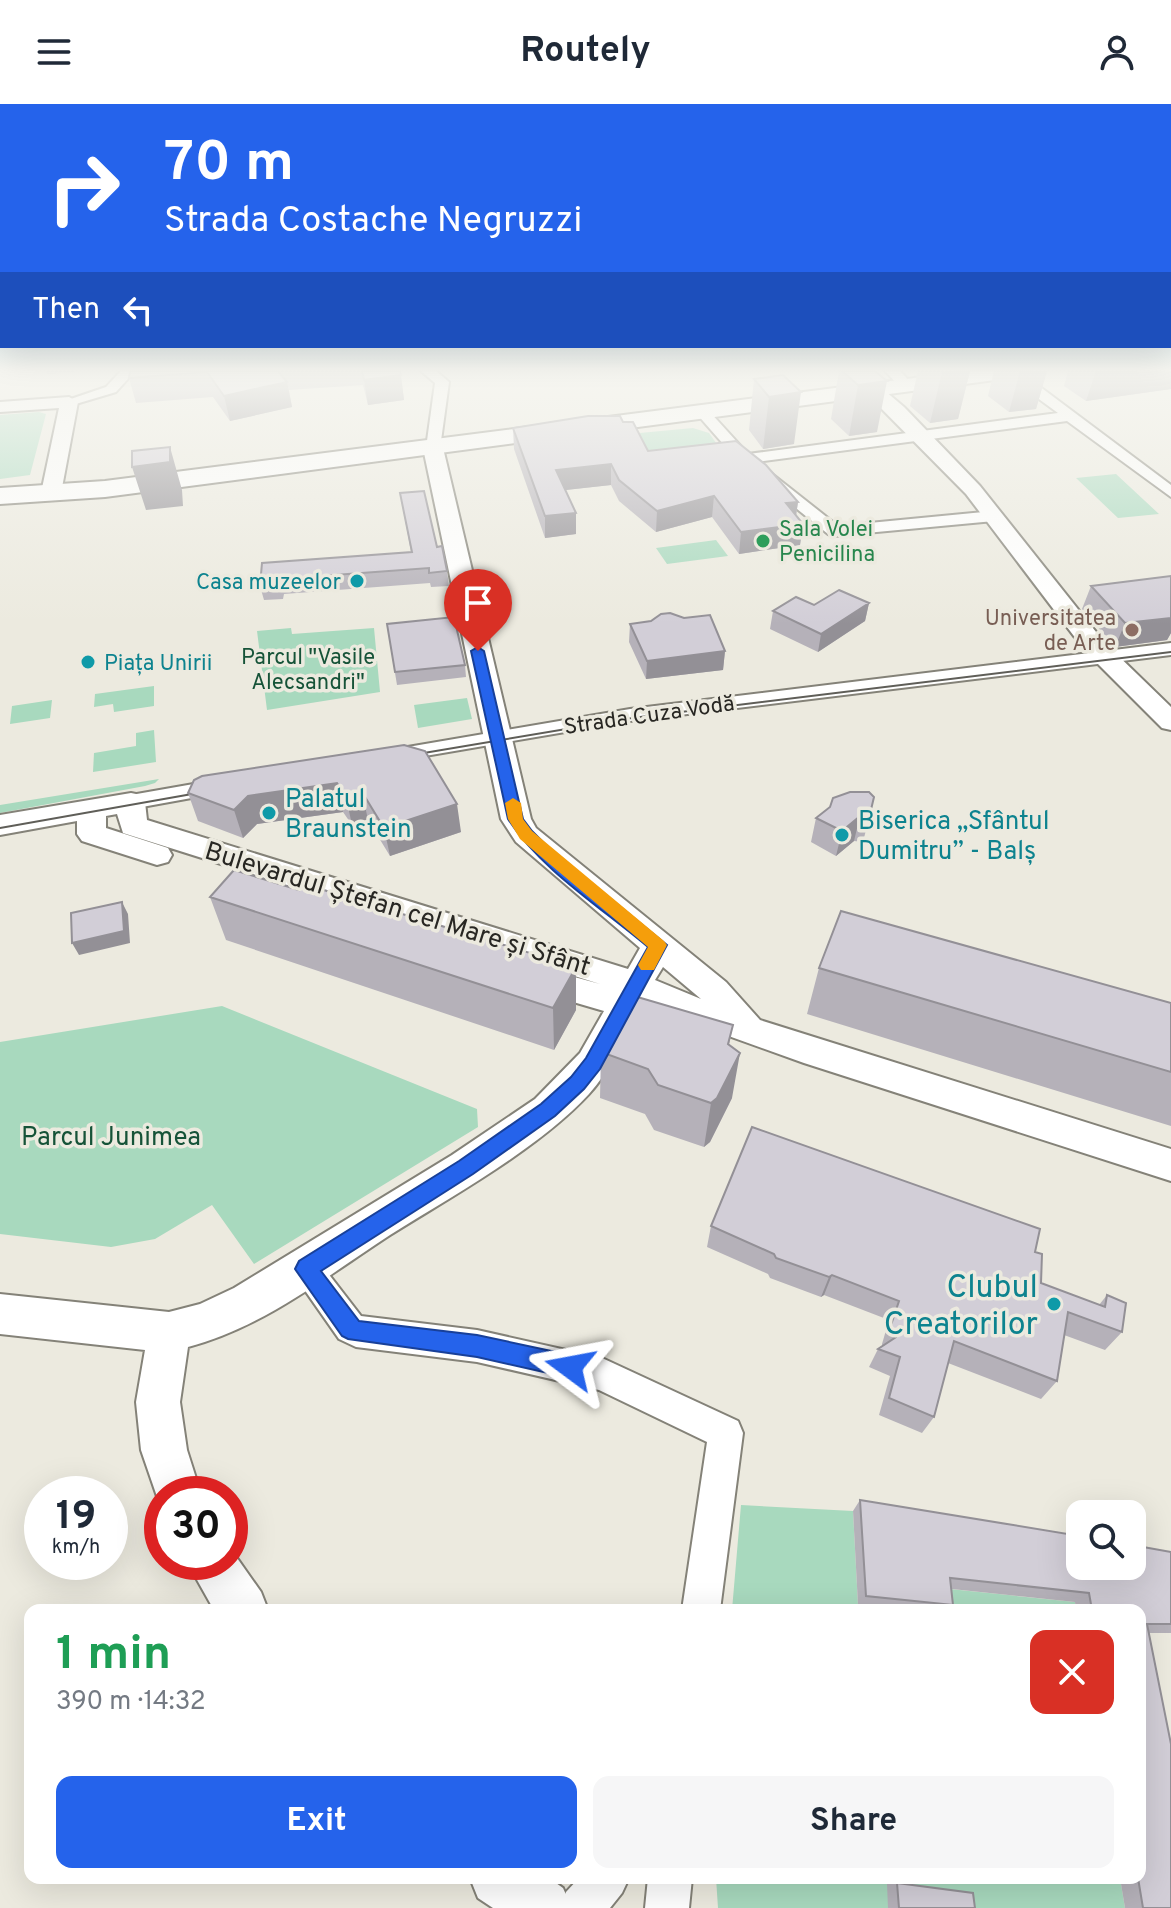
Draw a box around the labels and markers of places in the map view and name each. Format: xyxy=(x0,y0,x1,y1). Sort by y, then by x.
place label: Sala Volei Penicilina xyxy=(779,517,875,569)
marker: Sala Volei Penicilina xyxy=(754,532,772,550)
pin xyxy=(444,569,512,651)
place label: Casa muzeelor xyxy=(196,570,341,597)
marker: Casa muzeelor xyxy=(348,572,366,590)
place label: Universitatea de Arte xyxy=(985,606,1116,658)
marker: Universitatea de Arte xyxy=(1123,621,1141,639)
place label: Piața Unirii xyxy=(104,651,212,678)
marker: Piața Unirii xyxy=(79,653,97,671)
place label: Palatul Braunstein xyxy=(285,784,412,847)
marker: Palatul Braunstein xyxy=(260,804,278,822)
place label: Biserica „Sfântul Dumitru” - Balș xyxy=(858,806,1050,869)
marker: Biserica „Sfântul Dumitru” - Balș xyxy=(833,826,851,844)
place label: Clubul Creatorilor xyxy=(884,1269,1038,1346)
marker: Clubul Creatorilor xyxy=(1045,1295,1063,1313)

